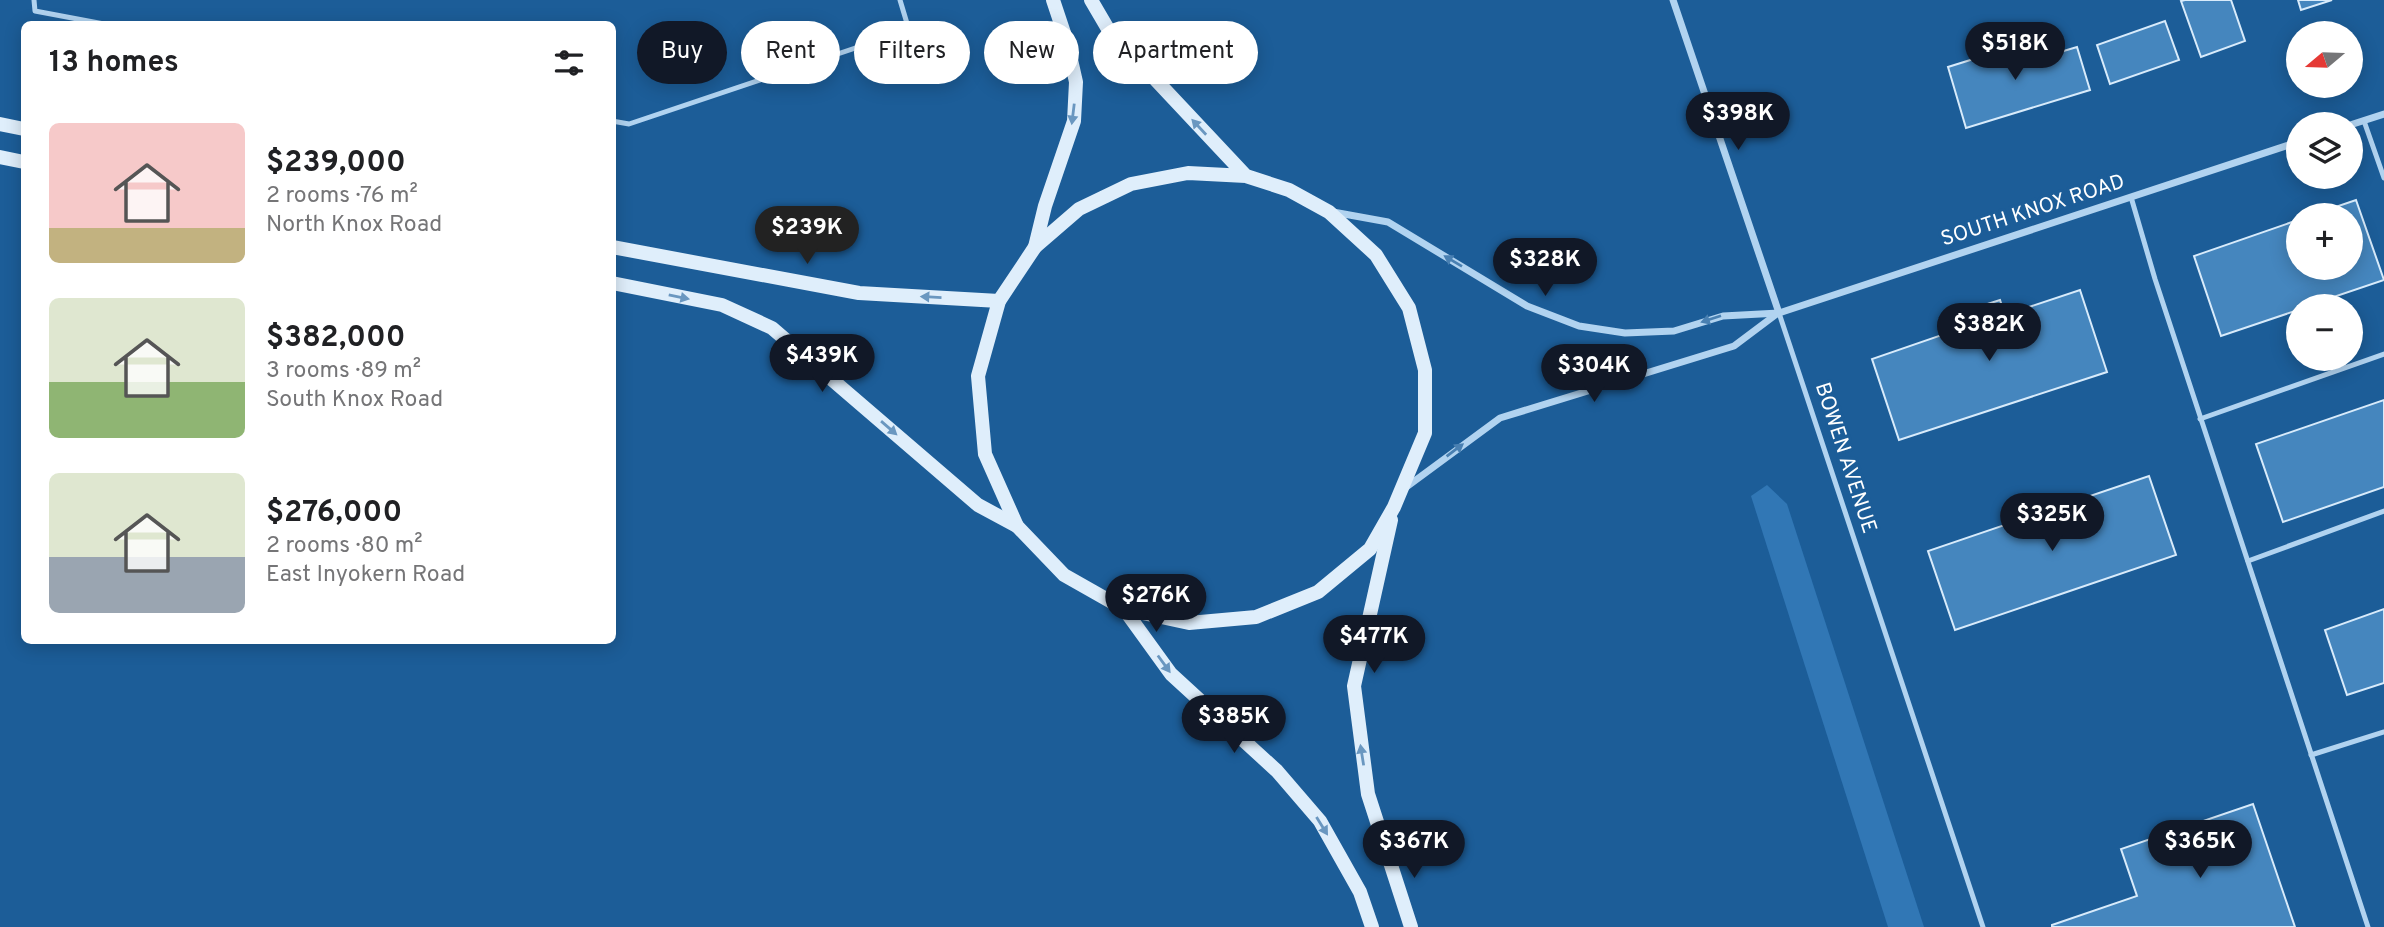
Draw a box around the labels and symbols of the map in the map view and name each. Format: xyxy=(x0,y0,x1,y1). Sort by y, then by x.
north arrow xyxy=(2286,21,2362,98)
pin: $518K xyxy=(1966,22,2064,82)
pin: $398K xyxy=(1689,92,1787,152)
one-way arrow xyxy=(1068,103,1079,125)
one-way arrow xyxy=(1191,118,1207,136)
street label: SOUTH KNOX ROAD xyxy=(1938,169,2128,253)
pin: $239K xyxy=(758,206,856,266)
pin: $328K xyxy=(1496,238,1594,298)
one-way arrow xyxy=(1444,255,1463,267)
one-way arrow xyxy=(668,291,690,302)
one-way arrow xyxy=(920,291,942,302)
pin: $382K xyxy=(1940,304,2038,363)
one-way arrow xyxy=(1701,315,1722,325)
pin: $439K xyxy=(773,334,871,394)
pin: $304K xyxy=(1545,344,1643,404)
street label: BOWEN AVENUE xyxy=(1808,379,1882,537)
one-way arrow xyxy=(880,420,897,435)
one-way arrow xyxy=(1446,444,1464,458)
pin: $325K xyxy=(2003,494,2101,553)
pin: $276K xyxy=(1107,574,1205,634)
pin: $477K xyxy=(1325,616,1423,675)
one-way arrow xyxy=(1157,655,1171,673)
pin: $385K xyxy=(1185,696,1283,755)
one-way arrow xyxy=(1356,744,1367,766)
one-way arrow xyxy=(1316,816,1329,836)
pin: $367K xyxy=(1365,820,1463,880)
pin: $365K xyxy=(2151,820,2249,880)

